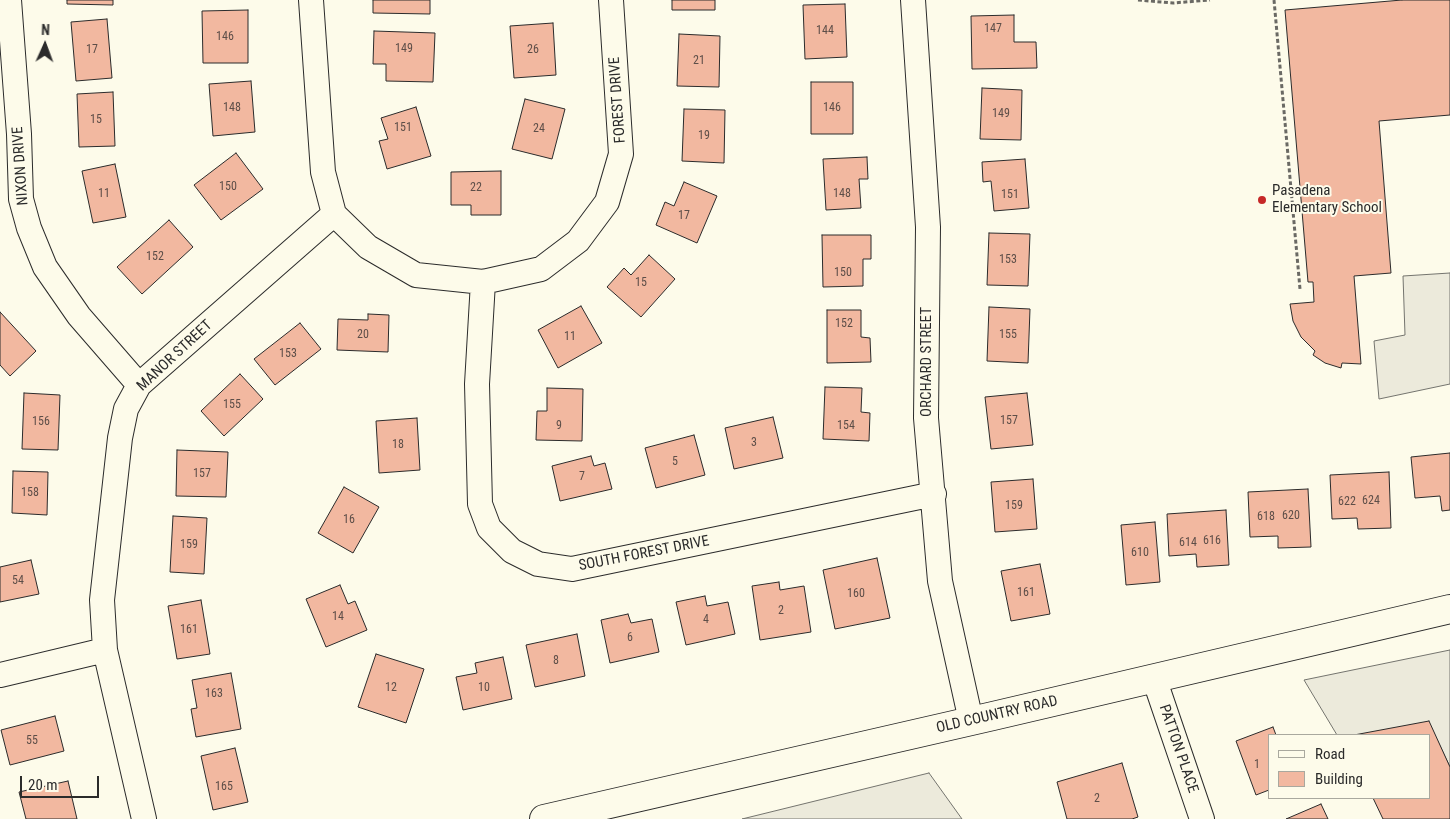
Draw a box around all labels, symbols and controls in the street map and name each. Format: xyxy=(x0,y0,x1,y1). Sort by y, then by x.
north arrow xyxy=(20,20,70,70)
text: N xyxy=(41,22,50,38)
house number: 147 xyxy=(984,22,1002,36)
house number: 144 xyxy=(816,24,834,38)
house number: 146 xyxy=(216,30,234,44)
house number: 149 xyxy=(395,42,413,56)
house number: 17 xyxy=(86,43,98,57)
house number: 26 xyxy=(527,43,539,57)
house number: 21 xyxy=(693,54,705,68)
street label: FOREST DRIVE xyxy=(606,56,630,144)
house number: 148 xyxy=(223,101,241,115)
house number: 146 xyxy=(823,101,841,115)
house number: 149 xyxy=(992,107,1010,121)
house number: 15 xyxy=(90,113,102,127)
house number: 151 xyxy=(394,121,412,135)
house number: 24 xyxy=(533,122,545,136)
street label: NIXON DRIVE xyxy=(9,126,33,206)
house number: 19 xyxy=(698,129,710,143)
house number: 150 xyxy=(219,180,237,194)
house number: 22 xyxy=(470,181,482,195)
place label: Pasadena Elementary School xyxy=(1272,182,1382,217)
house number: 11 xyxy=(98,187,110,201)
house number: 148 xyxy=(833,187,851,201)
house number: 151 xyxy=(1001,188,1019,202)
marker: Pasadena Elementary School xyxy=(1256,194,1268,206)
house number: 17 xyxy=(678,209,690,223)
house number: 152 xyxy=(146,250,164,264)
house number: 153 xyxy=(999,253,1017,267)
house number: 150 xyxy=(834,266,852,280)
house number: 15 xyxy=(635,276,647,290)
street label: ORCHARD STREET xyxy=(918,307,936,417)
street label: MANOR STREET xyxy=(134,317,216,395)
house number: 152 xyxy=(835,317,853,331)
house number: 20 xyxy=(357,328,369,342)
house number: 155 xyxy=(999,328,1017,342)
house number: 11 xyxy=(564,330,576,344)
house number: 153 xyxy=(279,347,297,361)
house number: 155 xyxy=(223,398,241,412)
house number: 157 xyxy=(1000,414,1018,428)
house number: 156 xyxy=(32,415,50,429)
house number: 9 xyxy=(556,419,562,433)
house number: 154 xyxy=(837,419,855,433)
house number: 3 xyxy=(751,436,757,450)
house number: 18 xyxy=(392,438,404,452)
house number: 5 xyxy=(672,455,678,469)
house number: 157 xyxy=(193,467,211,481)
house number: 7 xyxy=(579,470,585,484)
house number: 158 xyxy=(21,486,39,500)
house number: 624 xyxy=(1362,494,1380,508)
house number: 622 xyxy=(1338,495,1356,509)
house number: 159 xyxy=(1005,499,1023,513)
house number: 620 xyxy=(1282,509,1300,523)
house number: 618 xyxy=(1257,510,1275,524)
house number: 16 xyxy=(343,513,355,527)
street label: SOUTH FOREST DRIVE xyxy=(577,533,711,575)
house number: 616 xyxy=(1203,534,1221,548)
house number: 614 xyxy=(1179,536,1197,550)
house number: 159 xyxy=(180,538,198,552)
house number: 610 xyxy=(1131,546,1149,560)
house number: 54 xyxy=(12,574,24,588)
house number: 161 xyxy=(1017,586,1035,600)
house number: 160 xyxy=(847,587,865,601)
house number: 2 xyxy=(778,604,784,618)
house number: 14 xyxy=(332,610,344,624)
house number: 4 xyxy=(703,613,709,627)
house number: 161 xyxy=(180,623,198,637)
house number: 6 xyxy=(627,631,633,645)
house number: 8 xyxy=(553,654,559,668)
house number: 12 xyxy=(385,681,397,695)
house number: 10 xyxy=(478,681,490,695)
house number: 163 xyxy=(205,687,223,701)
street label: OLD COUNTRY ROAD xyxy=(935,692,1059,738)
street label: PATTON PLACE xyxy=(1154,702,1202,796)
house number: 55 xyxy=(26,734,38,748)
legend xyxy=(1268,734,1430,799)
text: Road xyxy=(1315,745,1345,763)
house number: 1 xyxy=(1254,758,1260,772)
scale bar xyxy=(22,766,101,798)
text: Building xyxy=(1315,770,1363,788)
text: 20 m xyxy=(28,776,58,794)
house number: 165 xyxy=(215,780,233,794)
house number: 2 xyxy=(1094,792,1100,806)

